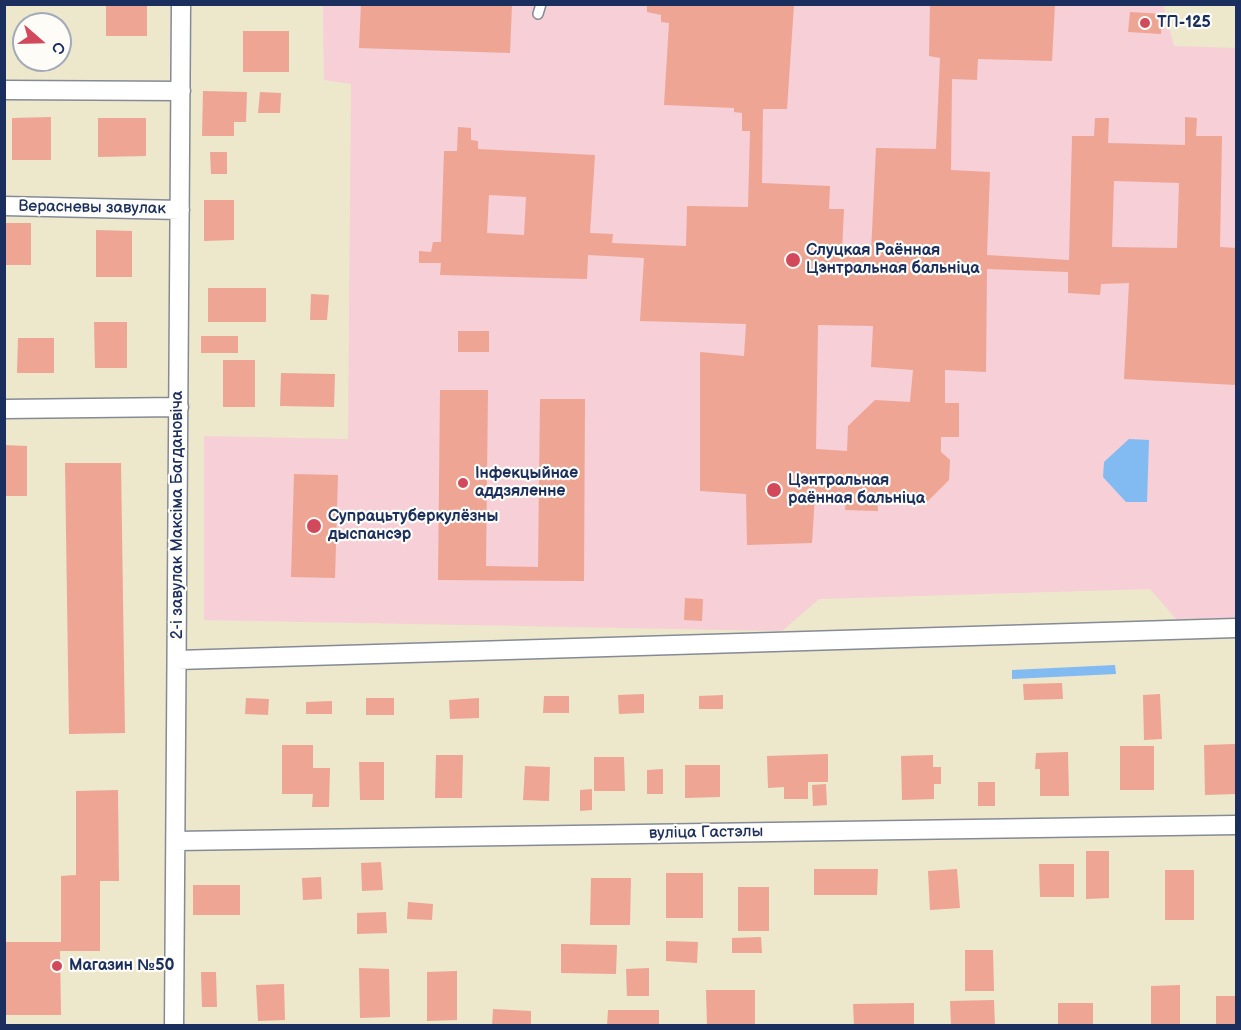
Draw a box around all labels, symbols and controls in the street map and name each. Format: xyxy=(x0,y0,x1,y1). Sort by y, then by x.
north arrow xyxy=(12,12,72,72)
place label: ТП-125 xyxy=(1157,13,1211,33)
marker: ТП-125 xyxy=(1138,16,1152,30)
text: С xyxy=(47,39,68,56)
street label: Верасневы завулак xyxy=(18,197,166,219)
place label: Слуцкая Раённая Цэнтральная бальніца xyxy=(806,241,980,279)
marker: Слуцкая Раённая Цэнтральная бальніца xyxy=(784,251,802,269)
street label: 2-і завулак Максіма Багдановіча xyxy=(168,391,188,639)
place label: Інфекцыйнае аддзяленне xyxy=(475,464,578,502)
place label: Цэнтральная раённая бальніца xyxy=(788,471,925,509)
marker: Інфекцыйнае аддзяленне xyxy=(456,476,470,490)
marker: Цэнтральная раённая бальніца xyxy=(765,481,783,499)
place label: Супрацьтуберкулёзны дыспансэр xyxy=(328,507,498,545)
marker: Супрацьтуберкулёзны дыспансэр xyxy=(305,517,323,535)
street label: вуліца Гастэлы xyxy=(649,822,763,844)
place label: Магазин №50 xyxy=(69,956,174,976)
marker: Магазин №50 xyxy=(50,959,64,973)

